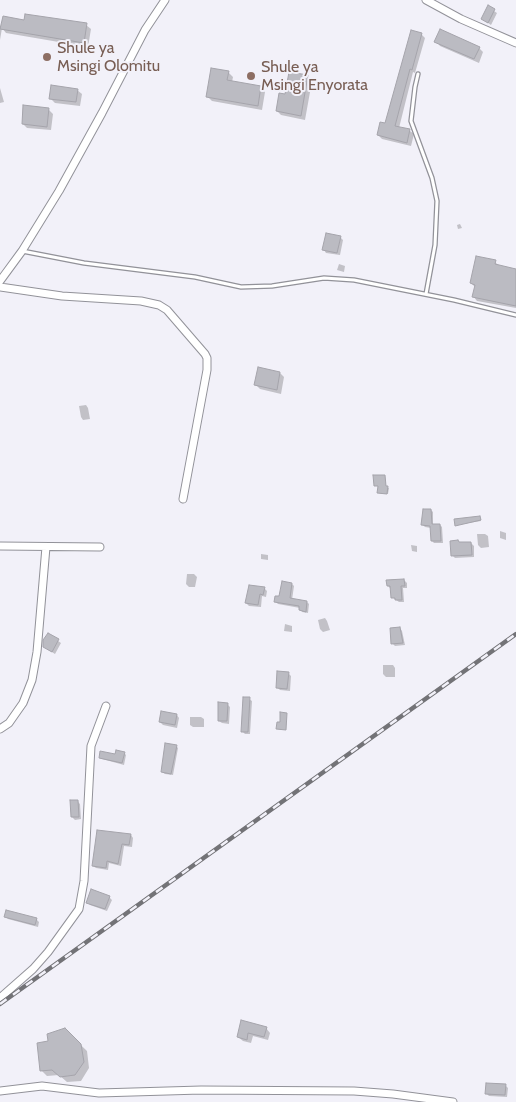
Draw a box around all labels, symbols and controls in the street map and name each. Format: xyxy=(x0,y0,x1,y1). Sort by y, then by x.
place label: Shule ya Msingi Olomitu xyxy=(57,38,160,76)
marker: Shule ya Msingi Olomitu xyxy=(41,51,53,63)
place label: Shule ya Msingi Enyorata xyxy=(261,57,368,95)
marker: Shule ya Msingi Enyorata xyxy=(245,70,257,82)

